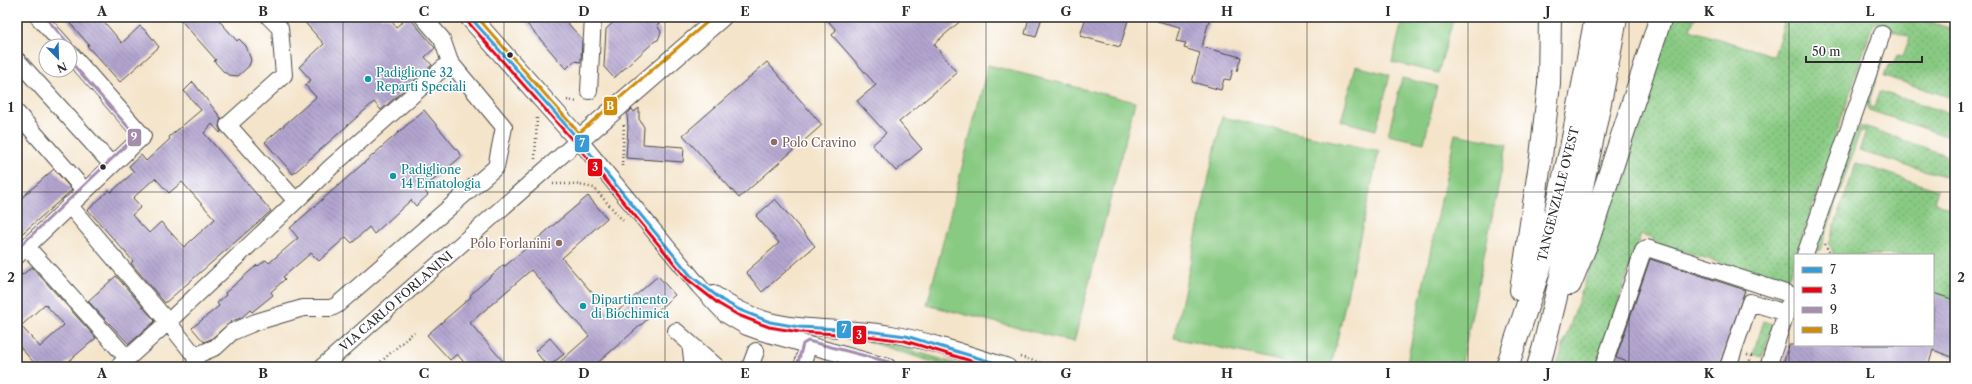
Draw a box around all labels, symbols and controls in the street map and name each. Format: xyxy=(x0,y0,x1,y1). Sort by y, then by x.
text: A xyxy=(96,3,108,19)
text: B xyxy=(258,3,268,19)
text: C xyxy=(419,3,429,19)
text: D xyxy=(578,3,590,19)
text: E xyxy=(740,3,750,19)
text: F xyxy=(902,3,911,19)
text: G xyxy=(1060,3,1072,19)
text: H xyxy=(1221,3,1233,19)
text: I xyxy=(1385,3,1391,19)
text: J xyxy=(1543,3,1551,19)
text: K xyxy=(1704,3,1715,19)
text: L xyxy=(1866,3,1875,19)
north arrow xyxy=(38,38,78,78)
scale bar xyxy=(1806,38,1922,64)
text: 50 m xyxy=(1812,44,1841,59)
unlabelled marker xyxy=(505,50,515,60)
text: N xyxy=(54,59,69,76)
place label: Padiglione 32 Reparti Speciali xyxy=(376,65,466,94)
marker: Padiglione 32 Reparti Speciali xyxy=(363,74,373,84)
line badge: B xyxy=(603,96,618,116)
text: 1 xyxy=(8,99,14,115)
text: B xyxy=(606,99,614,113)
text: 1 xyxy=(1958,99,1964,115)
street label: TANGENZIALE OVEST xyxy=(1534,125,1582,263)
line badge: 9 xyxy=(127,128,142,147)
text: 9 xyxy=(131,130,138,144)
line badge: 7 xyxy=(574,134,590,153)
place label: Polo Cravino xyxy=(782,135,856,150)
text: 7 xyxy=(579,136,585,150)
marker: Polo Cravino xyxy=(769,137,779,147)
line badge: 3 xyxy=(587,158,603,177)
text: 3 xyxy=(592,160,598,174)
unlabelled marker xyxy=(98,162,108,172)
place label: Padiglione 14 Ematologia xyxy=(401,162,481,191)
marker: Padiglione 14 Ematologia xyxy=(388,171,398,181)
place label: Polo Forlanini xyxy=(470,236,551,251)
marker: Polo Forlanini xyxy=(554,238,564,248)
street label: VIA CARLO FORLANINI xyxy=(336,248,456,355)
legend xyxy=(1794,254,1934,346)
text: 7 xyxy=(1830,262,1836,277)
text: 2 xyxy=(7,269,15,285)
text: 2 xyxy=(1957,269,1965,285)
text: 3 xyxy=(1830,282,1837,297)
place label: Dipartimento di Biochimica xyxy=(591,292,670,321)
marker: Dipartimento di Biochimica xyxy=(578,301,588,311)
text: 9 xyxy=(1830,302,1837,317)
line badge: 7 xyxy=(836,320,852,339)
text: 7 xyxy=(841,322,847,336)
text: B xyxy=(1830,322,1838,337)
line badge: 3 xyxy=(852,325,867,345)
text: 3 xyxy=(856,328,862,342)
text: A xyxy=(96,365,108,381)
text: B xyxy=(258,365,268,381)
text: C xyxy=(419,365,429,381)
text: D xyxy=(578,365,590,381)
text: E xyxy=(740,365,750,381)
text: F xyxy=(902,365,911,381)
text: G xyxy=(1060,365,1072,381)
text: H xyxy=(1221,365,1233,381)
text: I xyxy=(1385,365,1391,381)
text: J xyxy=(1543,365,1551,381)
text: K xyxy=(1704,365,1715,381)
text: L xyxy=(1866,365,1875,381)

